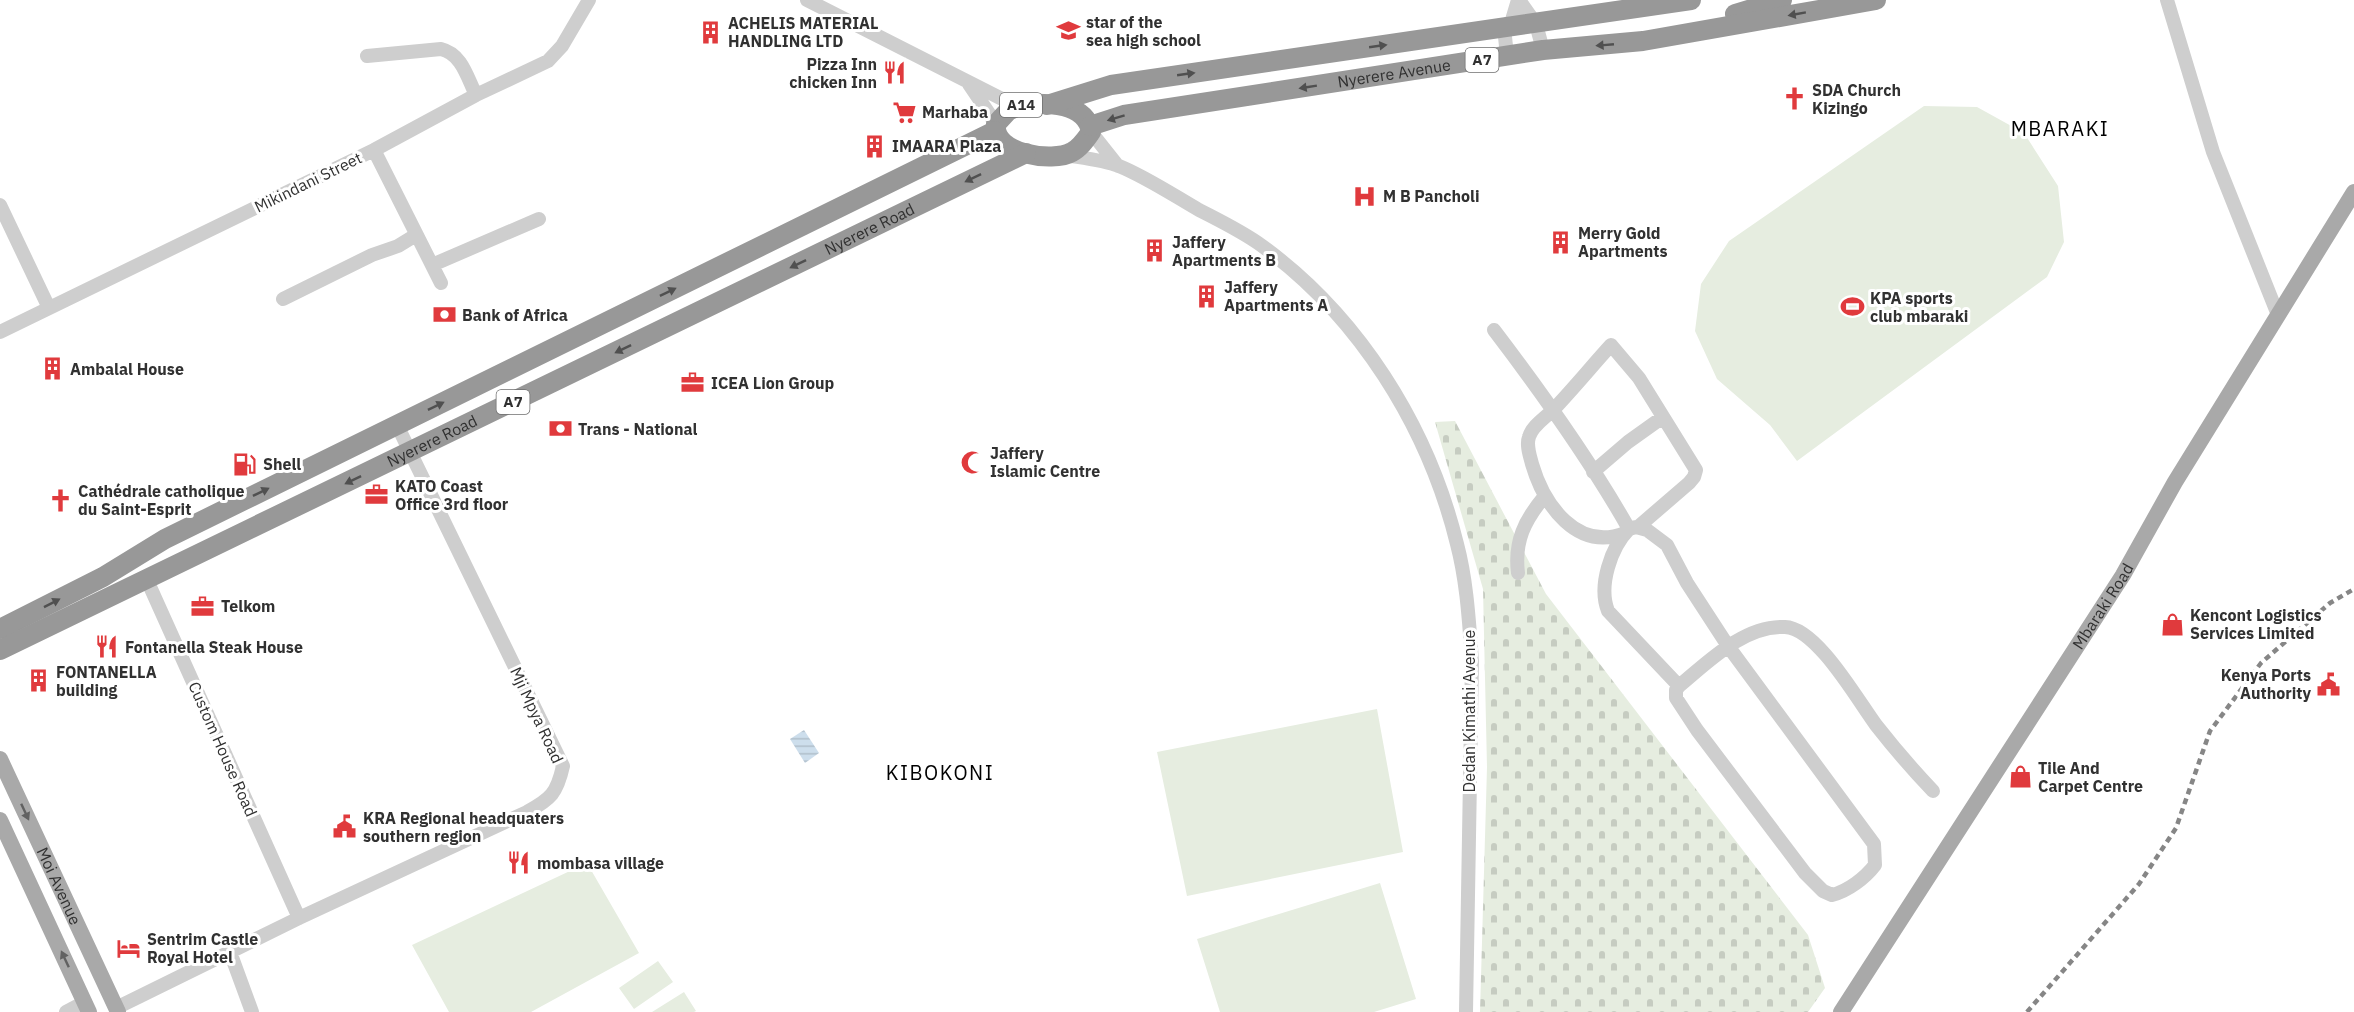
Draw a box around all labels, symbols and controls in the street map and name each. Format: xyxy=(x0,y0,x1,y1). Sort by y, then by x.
one-way arrow xyxy=(1788,10,1807,19)
place label: star of the sea high school xyxy=(1086,12,1201,50)
place label: ACHELIS MATERIAL HANDLING LTD xyxy=(728,13,879,51)
school or university icon: star of the sea high school xyxy=(1055,18,1081,44)
building icon: ACHELIS MATERIAL HANDLING LTD xyxy=(697,19,723,45)
one-way arrow xyxy=(1595,40,1614,50)
one-way arrow xyxy=(1369,41,1388,50)
road number: A7 xyxy=(1466,48,1498,72)
place label: Pizza Inn chicken Inn xyxy=(789,54,877,92)
street label: Nyerere Avenue xyxy=(1336,54,1452,92)
restaurant icon: Pizza Inn chicken Inn xyxy=(882,60,908,86)
one-way arrow xyxy=(1176,69,1195,78)
place label: SDA Church Kizingo xyxy=(1812,80,1901,118)
one-way arrow xyxy=(1298,82,1317,91)
church icon: SDA Church Kizingo xyxy=(1781,86,1807,112)
road number: A14 xyxy=(1000,93,1042,117)
supermarket icon: Marhaba xyxy=(891,99,917,125)
place label: Marhaba xyxy=(922,102,988,122)
one-way arrow xyxy=(1107,114,1125,123)
district label: MBARAKI xyxy=(2011,115,2109,142)
building icon: IMAARA Plaza xyxy=(861,133,887,159)
place label: IMAARA Plaza xyxy=(892,136,1001,156)
street label: Mikindani Street xyxy=(251,147,365,217)
one-way arrow xyxy=(965,174,982,183)
hospital icon: M B Pancholi xyxy=(1352,183,1378,209)
place label: M B Pancholi xyxy=(1383,186,1479,206)
street label: Nyerere Road xyxy=(821,199,918,259)
place label: Merry Gold Apartments xyxy=(1578,223,1667,261)
building icon: Merry Gold Apartments xyxy=(1547,229,1573,255)
place label: Jaffery Apartments B xyxy=(1172,232,1276,270)
building icon: Jaffery Apartments B xyxy=(1141,238,1167,264)
one-way arrow xyxy=(790,259,807,268)
place label: Jaffery Apartments A xyxy=(1224,277,1328,315)
building icon: Jaffery Apartments A xyxy=(1193,283,1219,309)
one-way arrow xyxy=(659,287,676,296)
place label: KPA sports club mbaraki xyxy=(1870,288,1968,326)
sports icon: KPA sports club mbaraki xyxy=(1839,294,1865,320)
bank icon: Bank of Africa xyxy=(431,302,457,328)
place label: Bank of Africa xyxy=(462,305,568,325)
one-way arrow xyxy=(614,344,631,354)
building icon: Ambalal House xyxy=(39,356,65,382)
place label: Ambalal House xyxy=(70,359,184,379)
office icon: ICEA Lion Group xyxy=(680,370,706,396)
place label: ICEA Lion Group xyxy=(711,373,835,393)
road number: A7 xyxy=(496,390,530,414)
one-way arrow xyxy=(428,401,445,410)
street label: Nyerere Road xyxy=(384,410,480,471)
bank icon: Trans - National xyxy=(547,416,573,442)
place label: Trans - National xyxy=(578,419,698,439)
place label: Jaffery Islamic Centre xyxy=(990,443,1100,481)
mosque icon: Jaffery Islamic Centre xyxy=(959,449,985,475)
fuel station icon: Shell xyxy=(232,451,258,477)
place label: Shell xyxy=(263,454,301,474)
one-way arrow xyxy=(344,476,361,485)
place label: KATO Coast Office 3rd floor xyxy=(395,476,509,514)
place label: Cathédrale catholique du Saint-Esprit xyxy=(78,481,244,519)
office icon: KATO Coast Office 3rd floor xyxy=(364,482,390,508)
church icon: Cathédrale catholique du Saint-Esprit xyxy=(47,487,73,513)
one-way arrow xyxy=(253,487,270,496)
street label: Mbaraki Road xyxy=(2068,560,2138,653)
office icon: Telkom xyxy=(190,593,216,619)
place label: Telkom xyxy=(221,596,275,616)
one-way arrow xyxy=(44,598,61,608)
place label: Kencont Logistics Services Limited xyxy=(2190,605,2322,643)
shop icon: Kencont Logistics Services Limited xyxy=(2159,611,2185,637)
street label: Dedan Kimathi Avenue xyxy=(1459,629,1479,792)
restaurant icon: Fontanella Steak House xyxy=(94,634,120,660)
place label: Fontanella Steak House xyxy=(125,637,303,657)
place label: FONTANELLA building xyxy=(56,662,157,700)
street label: Mji Mpya Road xyxy=(506,664,568,766)
place label: Kenya Ports Authority xyxy=(2221,665,2311,703)
building icon: FONTANELLA building xyxy=(25,668,51,694)
public building icon: Kenya Ports Authority xyxy=(2316,671,2342,697)
street label: Custom House Road xyxy=(184,678,262,820)
place label: Tile And Carpet Centre xyxy=(2038,758,2143,796)
district label: KIBOKONI xyxy=(886,759,994,786)
shop icon: Tile And Carpet Centre xyxy=(2007,764,2033,790)
one-way arrow xyxy=(20,804,29,821)
place label: KRA Regional headquaters southern region xyxy=(363,808,564,846)
public building icon: KRA Regional headquaters southern region xyxy=(332,814,358,840)
street label: Moi Avenue xyxy=(33,844,86,928)
restaurant icon: mombasa village xyxy=(506,850,532,876)
place label: mombasa village xyxy=(537,853,664,873)
place label: Sentrim Castle Royal Hotel xyxy=(147,929,258,967)
hotel icon: Sentrim Castle Royal Hotel xyxy=(116,935,142,961)
one-way arrow xyxy=(60,950,69,967)

